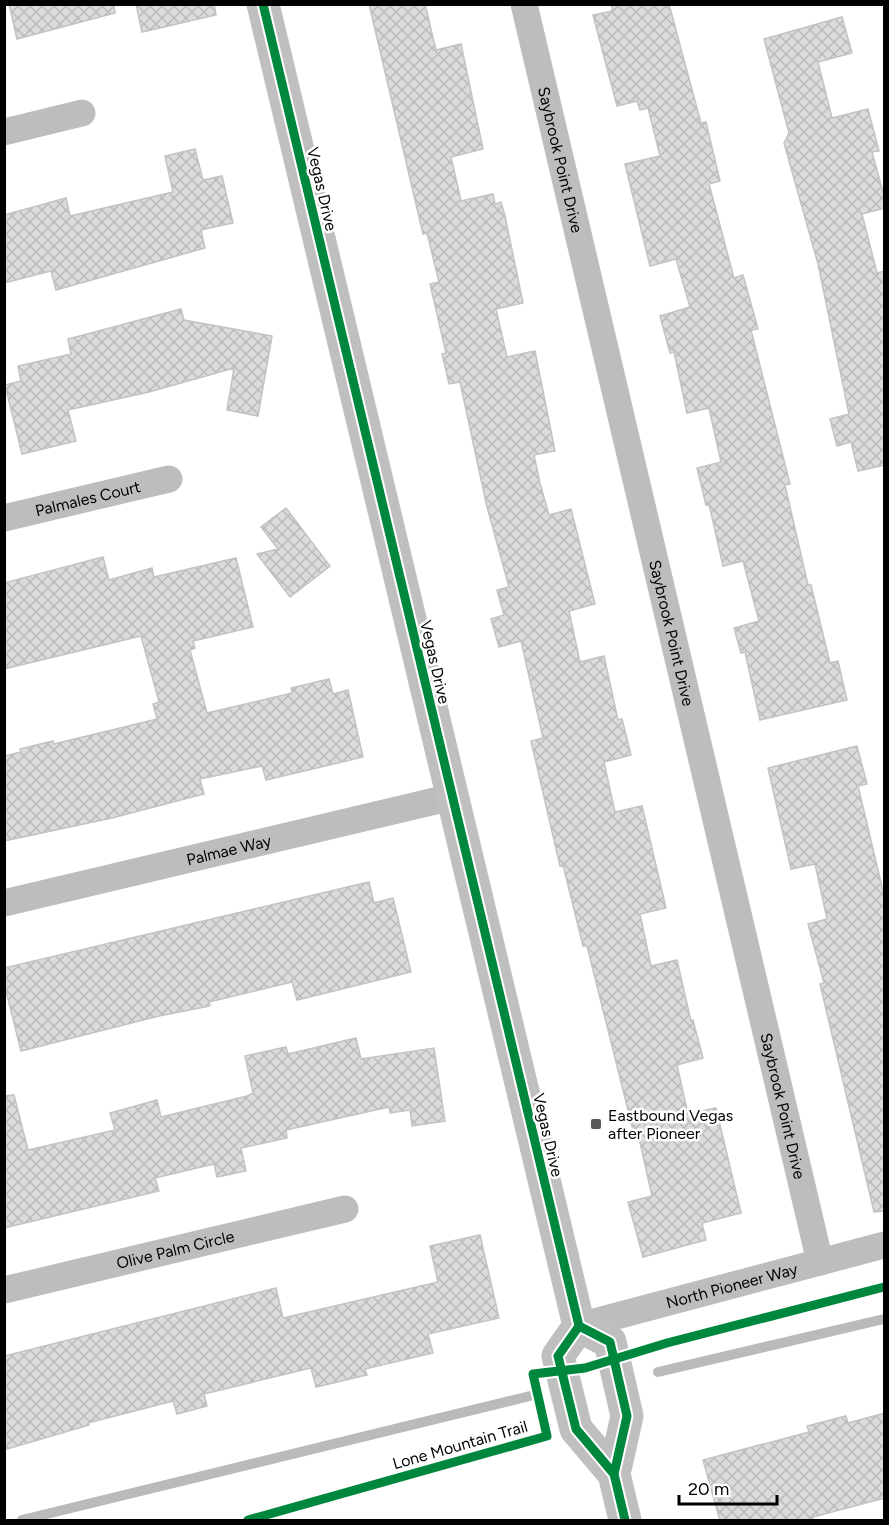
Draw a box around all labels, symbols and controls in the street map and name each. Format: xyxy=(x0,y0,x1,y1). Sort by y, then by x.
street label: Saybrook Point Drive xyxy=(534,85,587,235)
street label: Vegas Drive xyxy=(303,145,341,233)
street label: Palmales Court xyxy=(33,477,142,520)
street label: Saybrook Point Drive xyxy=(646,558,698,708)
street label: Vegas Drive xyxy=(416,618,454,706)
street label: Palmae Way xyxy=(185,830,274,869)
street label: Saybrook Point Drive xyxy=(757,1031,810,1181)
street label: Vegas Drive xyxy=(529,1091,567,1179)
place label: Eastbound Vegas after Pioneer xyxy=(608,1106,733,1143)
marker: Eastbound Vegas after Pioneer xyxy=(589,1117,603,1131)
street label: Olive Palm Circle xyxy=(114,1226,236,1272)
street label: North Pioneer Way xyxy=(664,1259,800,1312)
street label: Lone Mountain Trail xyxy=(390,1417,530,1473)
scale bar xyxy=(679,1468,776,1506)
text: 20 m xyxy=(688,1478,729,1500)

